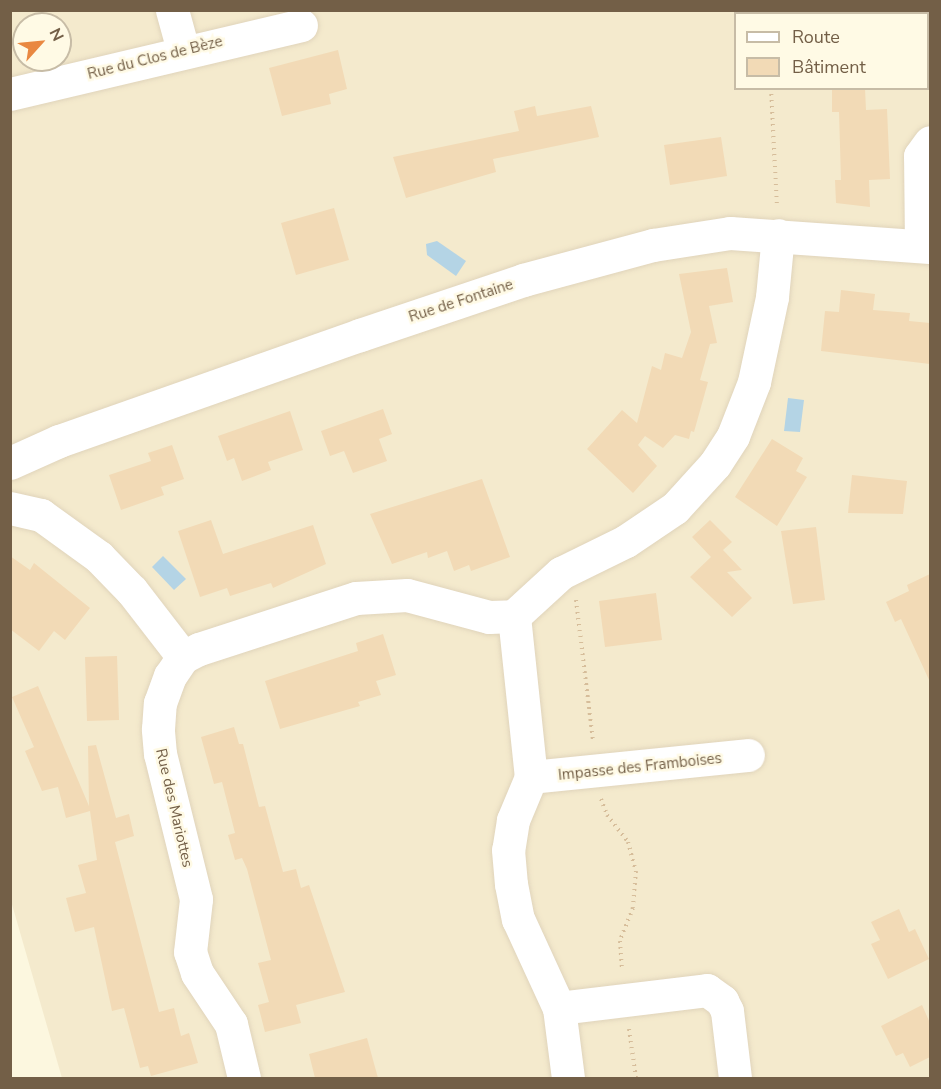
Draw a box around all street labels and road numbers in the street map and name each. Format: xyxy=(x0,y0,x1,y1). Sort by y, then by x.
street label: Rue du Clos de Bèze xyxy=(86,33,224,83)
street label: Rue de Fontaine xyxy=(406,276,516,326)
street label: Rue des Mariottes xyxy=(152,747,196,869)
street label: Impasse des Framboises xyxy=(557,749,723,785)

